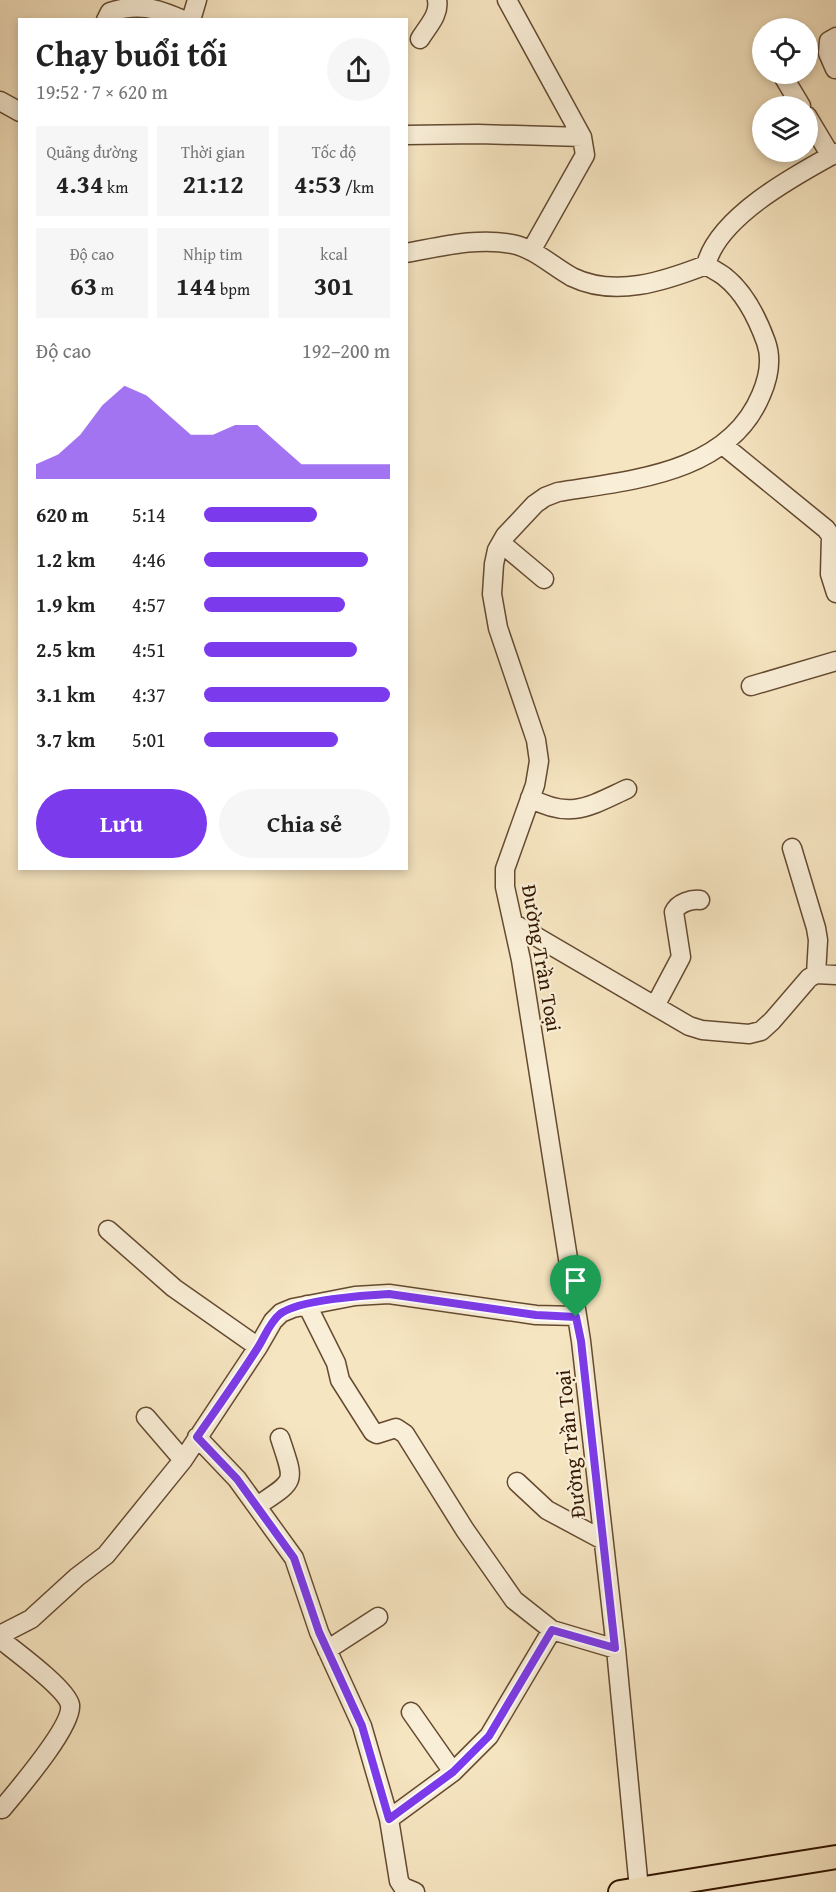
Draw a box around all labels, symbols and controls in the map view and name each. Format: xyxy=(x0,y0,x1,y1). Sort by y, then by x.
map controls xyxy=(752,18,818,162)
button: locate xyxy=(752,18,818,84)
text: Chạy buổi tối xyxy=(36,30,228,78)
button: share xyxy=(327,38,390,101)
text: 19:52 · 7 × 620 m xyxy=(36,77,168,106)
button: layers xyxy=(752,96,818,162)
text: Quãng đường xyxy=(47,140,137,164)
text: Thời gian xyxy=(181,140,245,164)
text: Tốc độ xyxy=(312,140,356,164)
text: 4.34 xyxy=(56,164,104,203)
text: 21:12 xyxy=(182,164,244,203)
text: 4:53 xyxy=(294,164,342,203)
text: km xyxy=(104,175,128,199)
text: /km xyxy=(342,175,374,199)
text: Độ cao xyxy=(70,242,114,266)
text: Nhịp tim xyxy=(183,242,243,266)
text: kcal xyxy=(320,242,348,266)
text: 63 xyxy=(70,266,97,305)
text: 144 xyxy=(176,266,216,305)
text: 301 xyxy=(314,266,354,305)
text: m xyxy=(97,277,114,301)
text: bpm xyxy=(216,277,250,301)
text: Độ cao xyxy=(36,336,91,365)
text: 192–200 m xyxy=(302,336,390,365)
text: 620 m xyxy=(36,500,89,529)
text: 5:14 xyxy=(132,500,166,529)
text: 1.2 km xyxy=(36,545,95,574)
text: 4:46 xyxy=(132,545,166,574)
text: 1.9 km xyxy=(36,590,95,619)
text: 4:57 xyxy=(132,590,166,619)
text: 2.5 km xyxy=(36,635,95,664)
text: 4:51 xyxy=(132,635,166,664)
text: 3.1 km xyxy=(36,680,95,709)
text: 4:37 xyxy=(132,680,166,709)
text: 3.7 km xyxy=(36,725,95,754)
text: 5:01 xyxy=(132,725,166,754)
button: Lưu xyxy=(36,789,207,858)
button: Chia sẻ xyxy=(219,789,390,858)
street label: Đường Trần Toại xyxy=(514,882,570,1034)
pin xyxy=(550,1255,601,1317)
icon: arrive xyxy=(559,1264,592,1297)
street label: Đường Trần Toại xyxy=(547,1368,593,1520)

